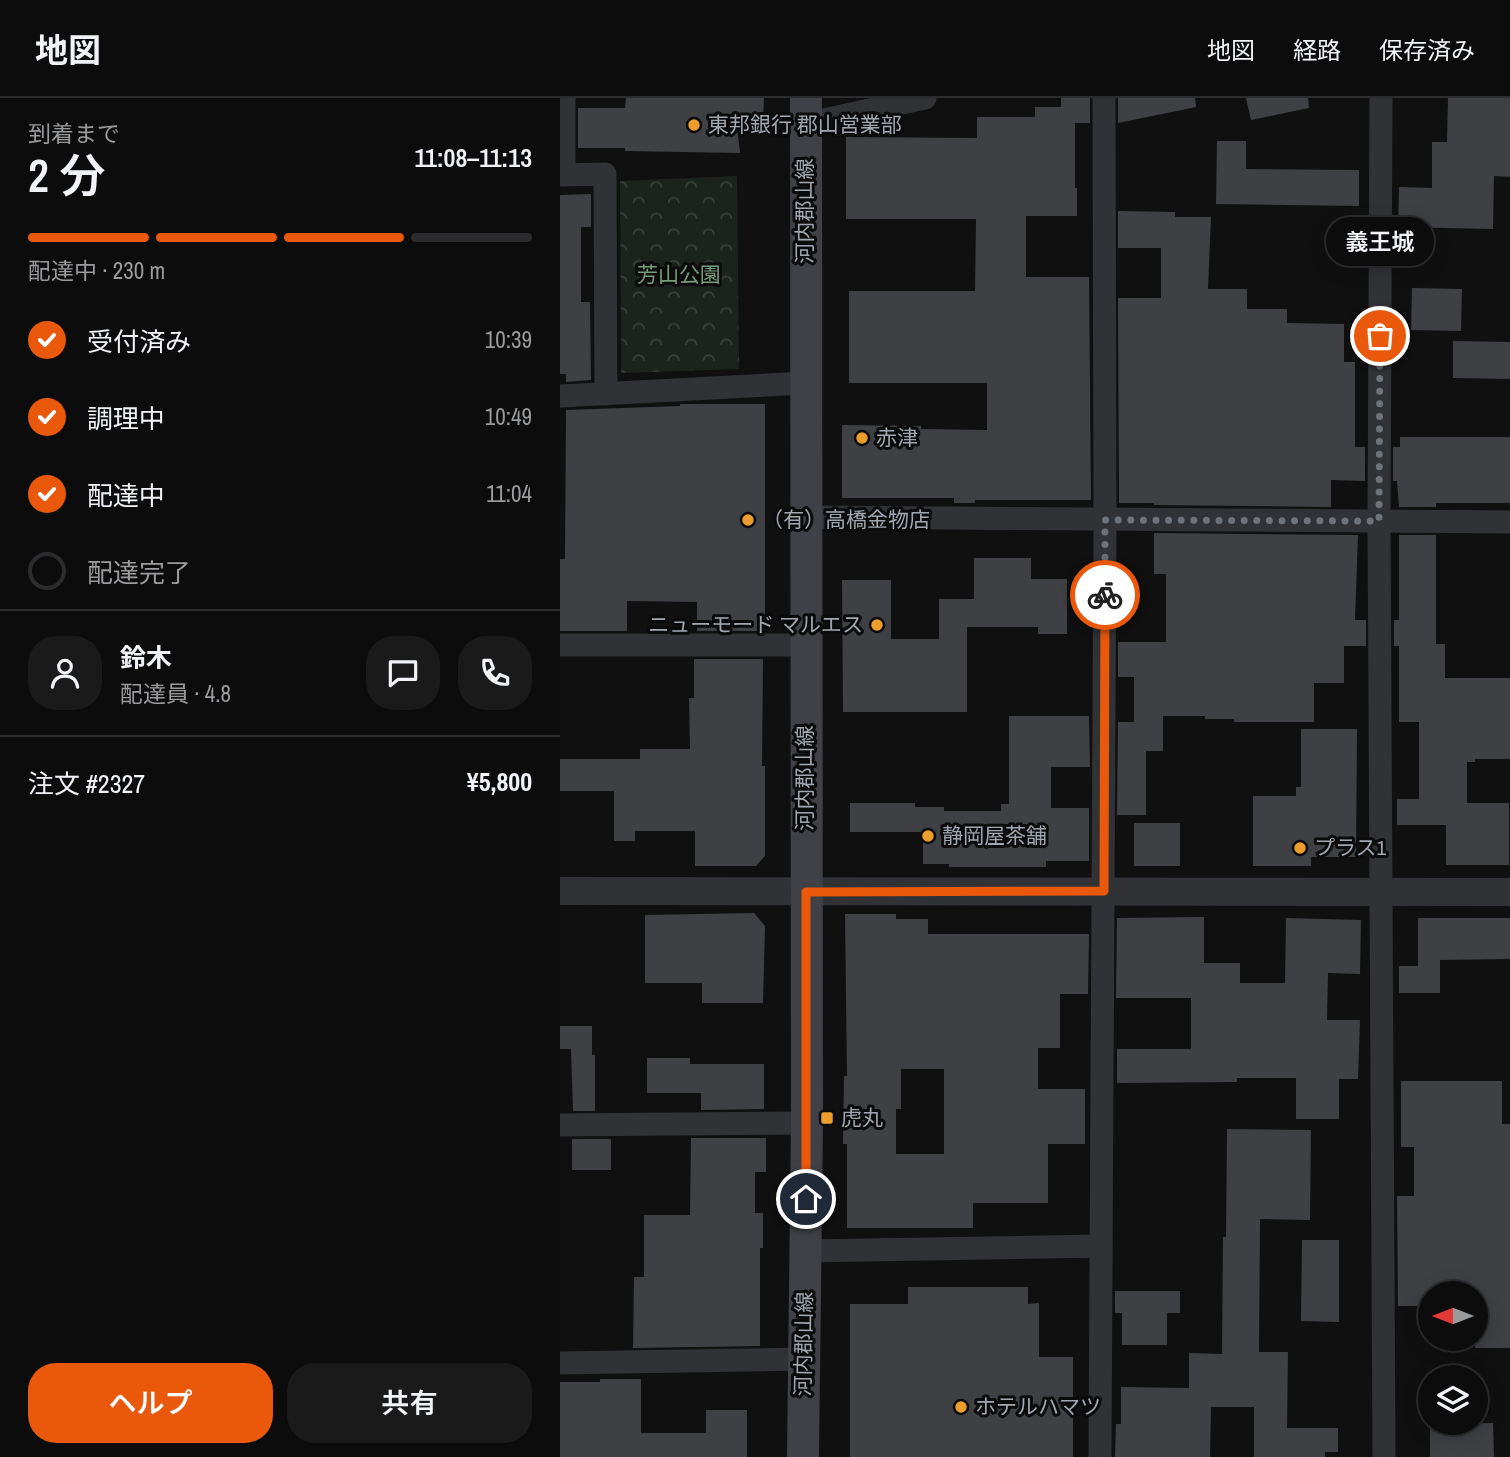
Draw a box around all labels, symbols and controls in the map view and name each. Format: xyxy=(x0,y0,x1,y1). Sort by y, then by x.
text: 地図 xyxy=(35,28,101,72)
text: 地図 xyxy=(1207,34,1255,66)
text: 経路 xyxy=(1293,34,1341,66)
text: 保存済み xyxy=(1379,34,1475,66)
place label: 東邦銀行 郡山営業部 xyxy=(708,110,902,139)
marker: 東邦銀行 郡山営業部 xyxy=(686,117,702,133)
text: 到着まで xyxy=(28,118,120,149)
text: 11:08–11:13 xyxy=(414,140,532,175)
text: 2 分 xyxy=(28,144,105,206)
street label: 河内郡山線 xyxy=(790,159,819,264)
callout: 義王城 xyxy=(1326,217,1434,266)
text: 義王城 xyxy=(1346,226,1415,257)
text: 配達中 · 230 m xyxy=(28,255,165,286)
park label: 芳山公園 xyxy=(637,260,721,289)
pin xyxy=(1350,306,1410,366)
icon: bag xyxy=(1361,317,1399,355)
icon: check xyxy=(28,321,66,359)
text: 受付済み xyxy=(87,324,191,359)
text: 10:39 xyxy=(485,324,532,355)
icon: check xyxy=(28,398,66,436)
text: 調理中 xyxy=(87,401,165,436)
text: 10:49 xyxy=(485,401,532,432)
place label: 赤津 xyxy=(876,423,918,452)
marker: 赤津 xyxy=(854,430,870,446)
icon: check xyxy=(28,475,66,513)
text: 配達中 xyxy=(87,478,165,513)
text: 11:04 xyxy=(486,478,532,509)
place label: （有）高橋金物店 xyxy=(762,505,930,534)
marker: （有）高橋金物店 xyxy=(740,512,756,528)
text: 配達完了 xyxy=(87,555,191,590)
courier xyxy=(1070,560,1140,630)
icon: bike xyxy=(1086,576,1124,614)
place label: ニューモード マルエス xyxy=(648,610,863,639)
marker: ニューモード マルエス xyxy=(869,617,885,633)
button: person xyxy=(28,636,102,710)
button: chat xyxy=(366,636,440,710)
button: phone xyxy=(458,636,532,710)
text: 鈴木 xyxy=(120,640,172,675)
text: 配達員 · 4.8 xyxy=(120,678,231,709)
street label: 河内郡山線 xyxy=(790,726,819,831)
text: ¥5,800 xyxy=(467,764,532,799)
text: 注文 #2327 xyxy=(28,766,145,801)
place label: 静岡屋茶舗 xyxy=(942,821,1047,850)
marker: 静岡屋茶舗 xyxy=(920,828,936,844)
place label: プラス1 xyxy=(1314,833,1387,862)
marker: プラス1 xyxy=(1292,840,1308,856)
place label: 虎丸 xyxy=(841,1103,883,1132)
marker: 虎丸 xyxy=(819,1110,835,1126)
pin xyxy=(776,1169,836,1229)
icon: home xyxy=(787,1180,825,1218)
north arrow xyxy=(1418,1281,1488,1351)
map controls xyxy=(1418,1281,1488,1435)
street label: 河内郡山線 xyxy=(788,1291,819,1397)
button: ヘルプ xyxy=(28,1363,273,1443)
button: 共有 xyxy=(287,1363,532,1443)
button: layers xyxy=(1418,1365,1488,1435)
place label: ホテルハマツ xyxy=(975,1392,1101,1421)
marker: ホテルハマツ xyxy=(953,1399,969,1415)

